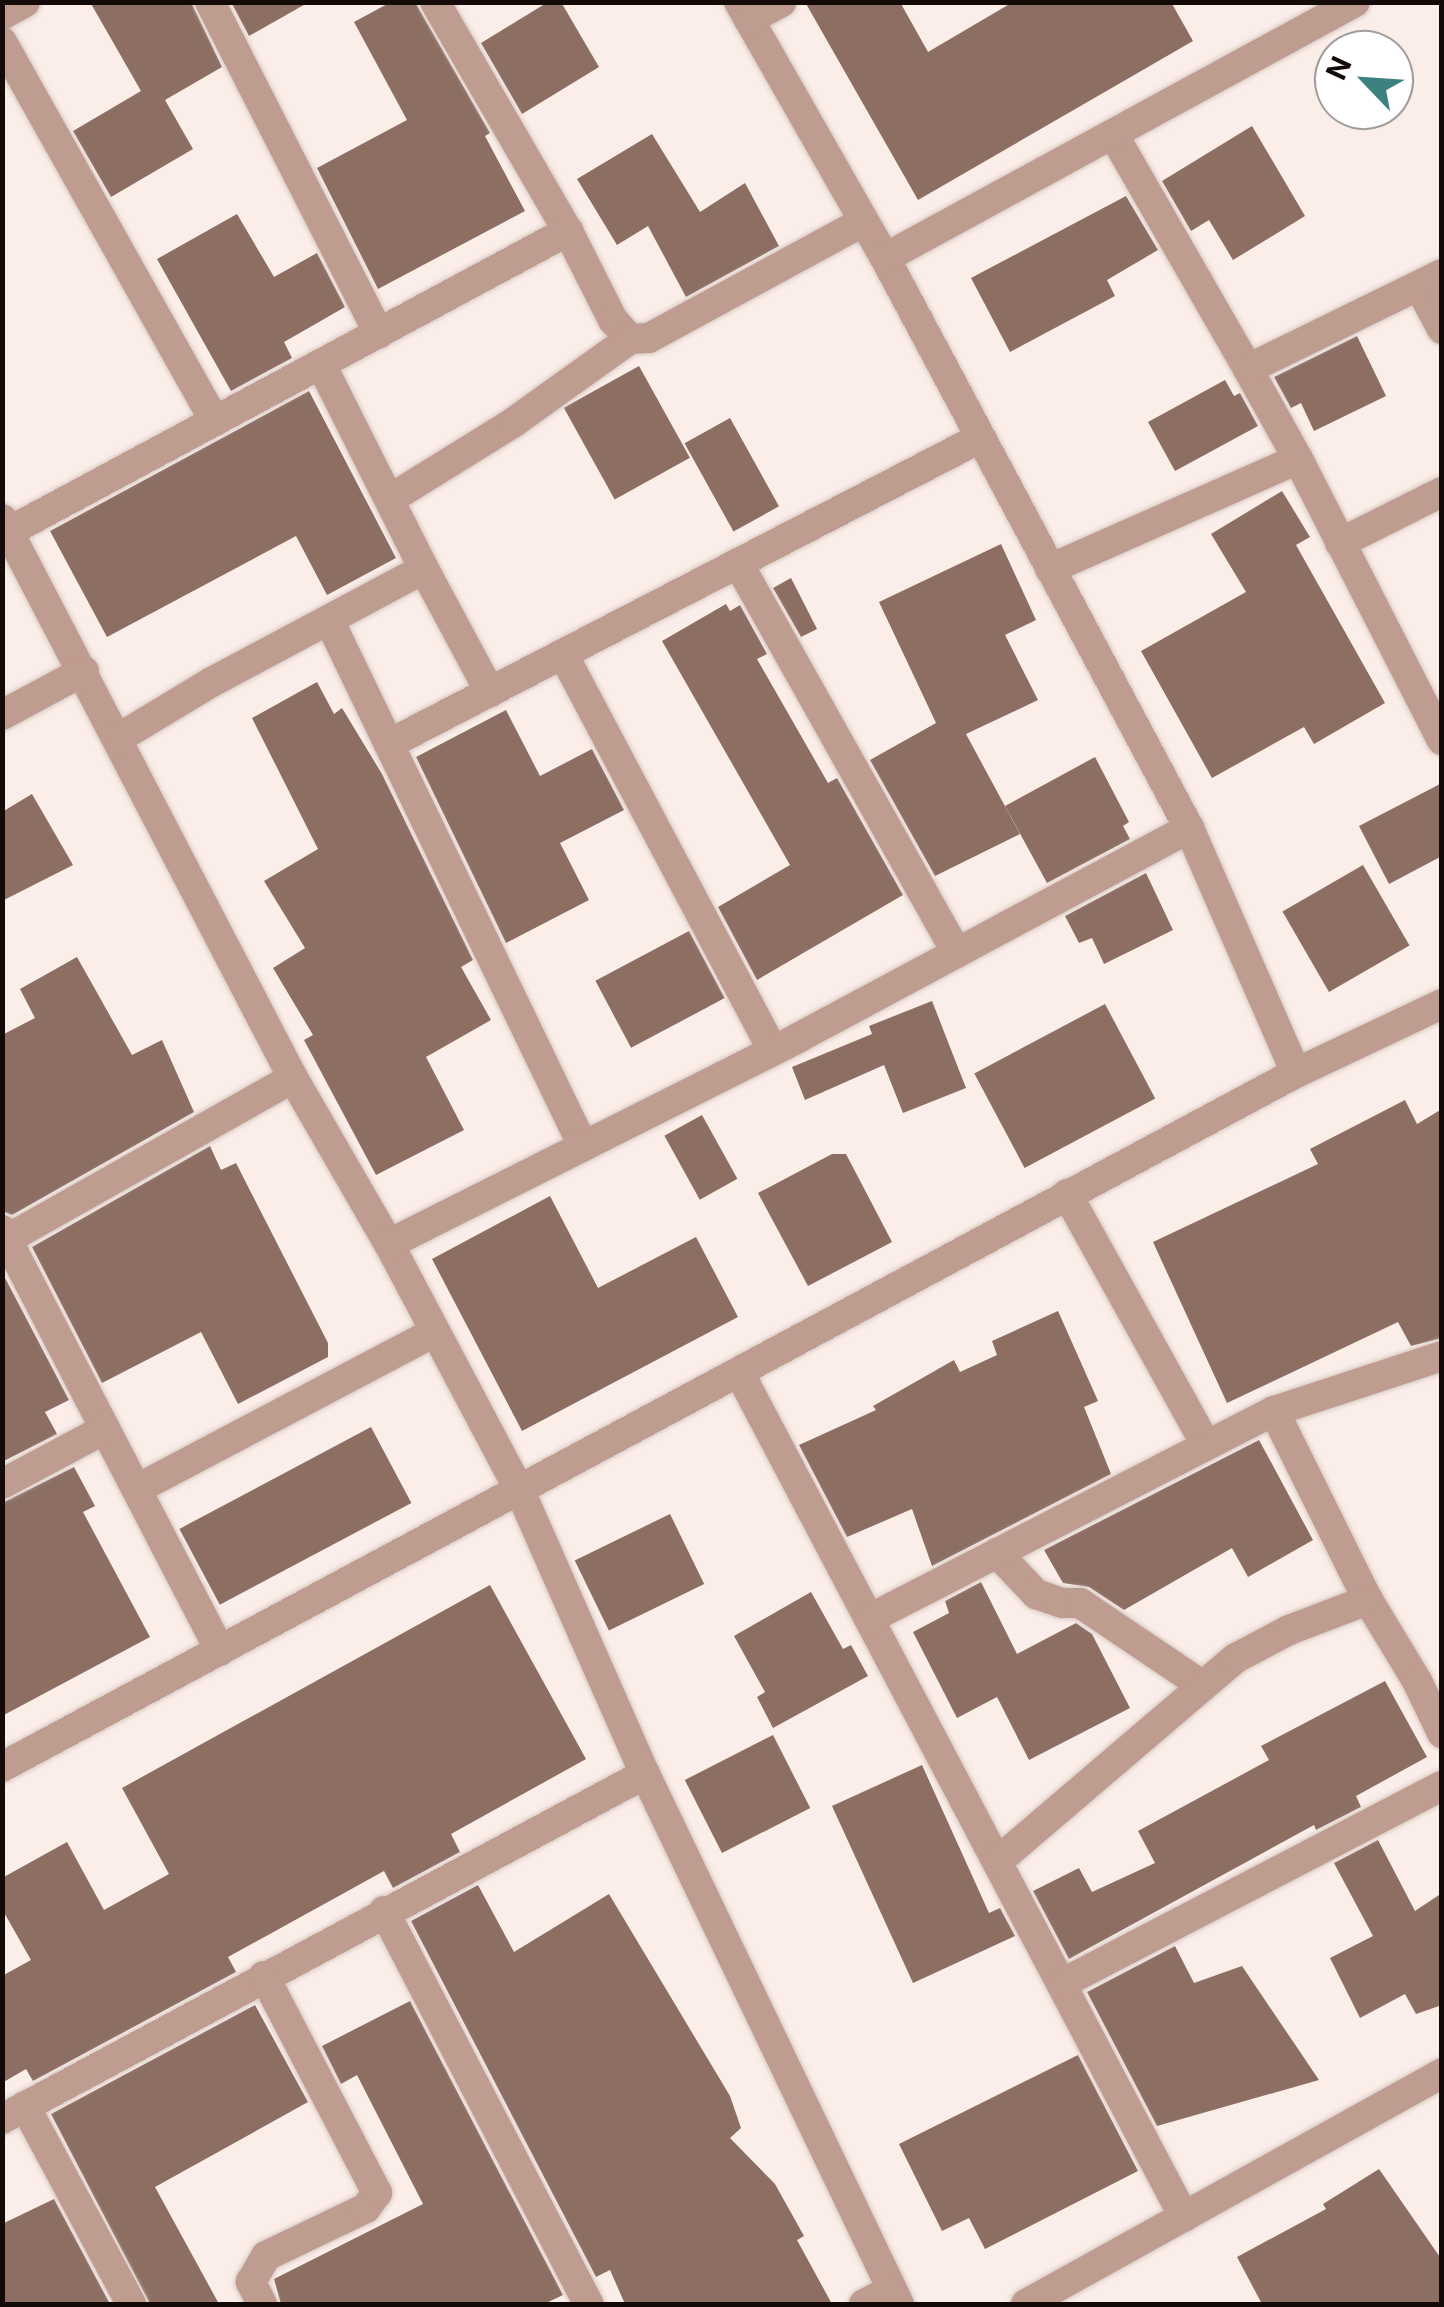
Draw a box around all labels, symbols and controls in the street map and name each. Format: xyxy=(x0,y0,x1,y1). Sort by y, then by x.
north arrow xyxy=(1314,30,1414,130)
text: N xyxy=(1319,51,1359,85)

